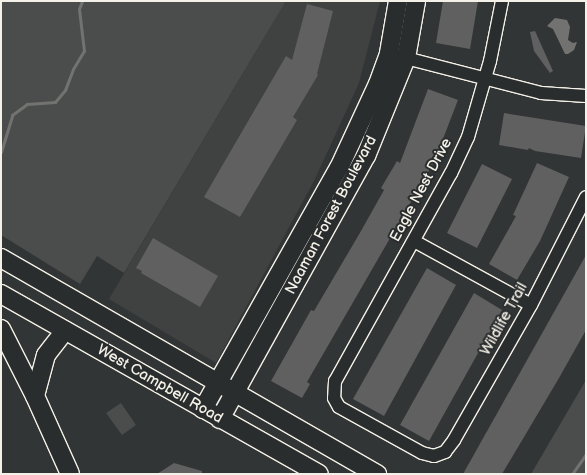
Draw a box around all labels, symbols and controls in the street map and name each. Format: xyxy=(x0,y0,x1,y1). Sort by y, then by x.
street label: Naaman Forest Boulevard xyxy=(281,133,381,297)
street label: Eagle Nest Drive xyxy=(386,135,456,245)
street label: Wildlife Trail xyxy=(477,279,531,359)
street label: West Campbell Road xyxy=(94,341,226,427)

